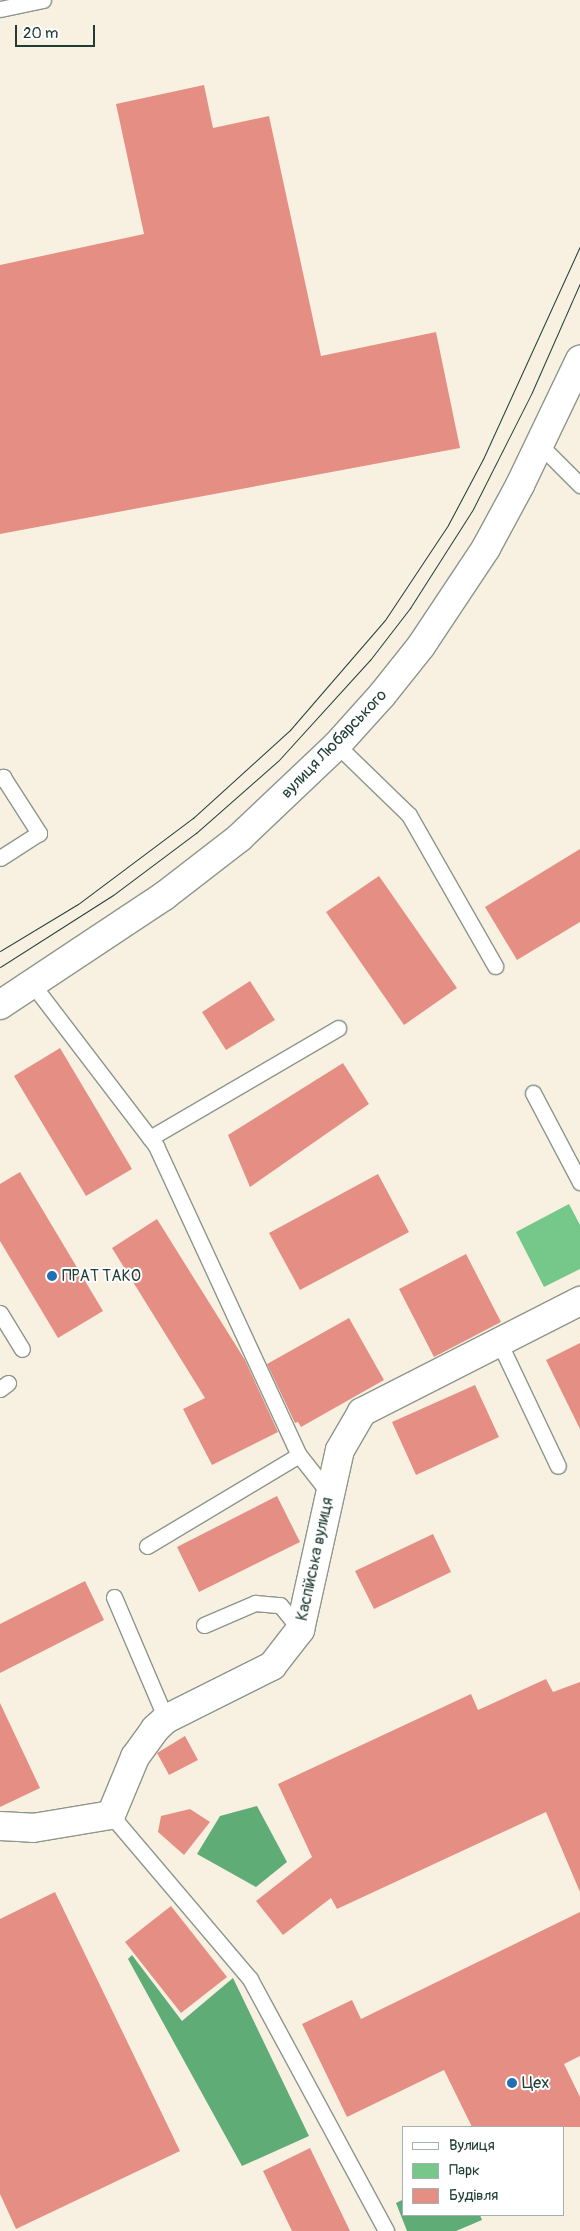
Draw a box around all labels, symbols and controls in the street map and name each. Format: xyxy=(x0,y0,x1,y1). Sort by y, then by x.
scale bar xyxy=(18,15,98,47)
text: 20 m xyxy=(23,24,58,43)
street label: вулиця Любарського xyxy=(277,686,391,802)
place label: ПРАТ ТАКО xyxy=(62,1266,141,1286)
marker: ПРАТ ТАКО xyxy=(46,1270,58,1282)
street label: Каспійська вулиця xyxy=(293,1495,337,1623)
place label: Цех xyxy=(522,2073,549,2093)
marker: Цех xyxy=(506,2077,518,2089)
legend xyxy=(402,2126,565,2216)
text: Вулиця xyxy=(449,2136,495,2155)
text: Парк xyxy=(449,2161,480,2180)
text: Будівля xyxy=(449,2186,498,2205)

